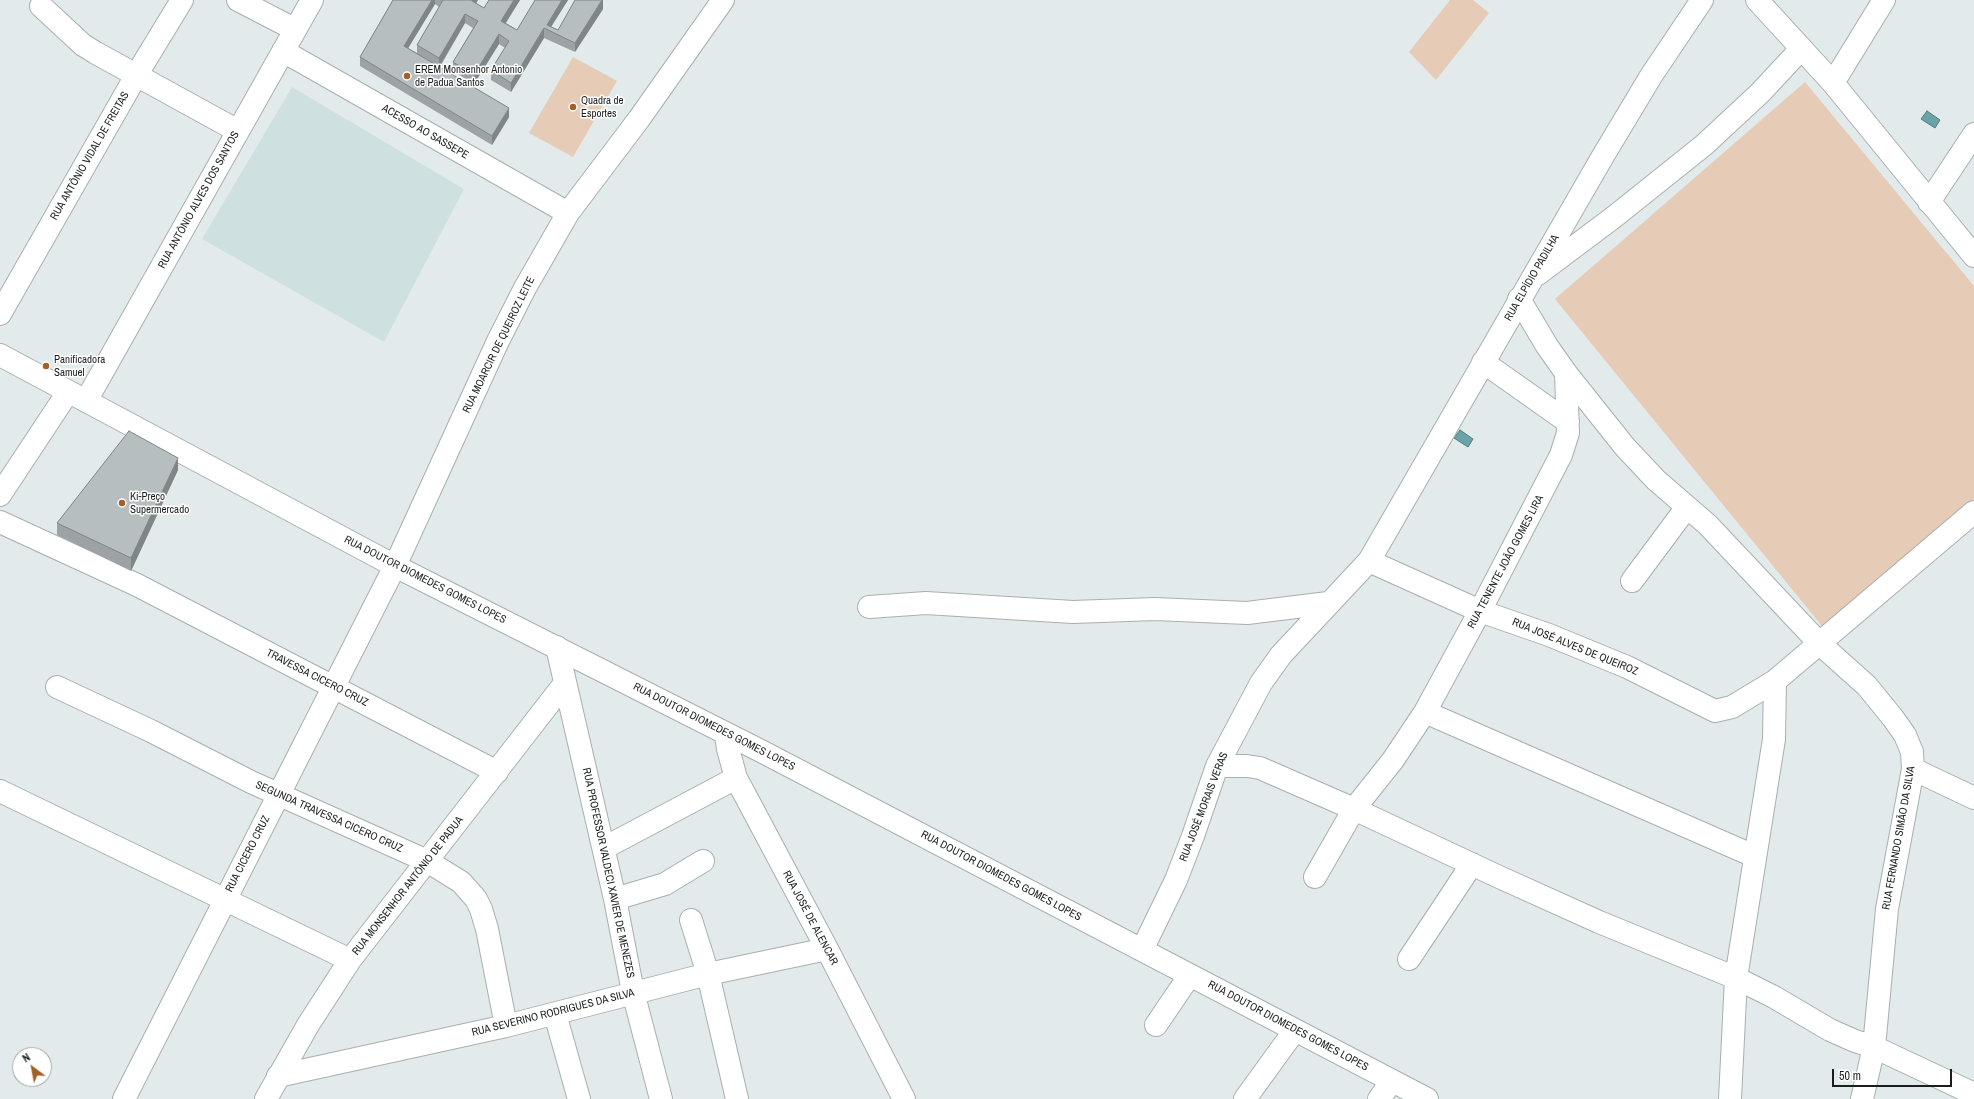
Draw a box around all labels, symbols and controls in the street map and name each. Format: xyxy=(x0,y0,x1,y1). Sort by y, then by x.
place label: EREM Monsenhor Antonio de Padua Santos xyxy=(415,63,522,89)
marker: EREM Monsenhor Antonio de Padua Santos xyxy=(402,71,412,81)
street label: RUA ANTÔNIO VIDAL DE FREITAS xyxy=(48,89,132,223)
place label: Quadra de Esportes xyxy=(581,94,624,120)
street label: ACESSO AO SASSEPE xyxy=(379,102,471,162)
marker: Quadra de Esportes xyxy=(568,102,578,112)
street label: RUA ANTÔNIO ALVES DOS SANTOS xyxy=(156,129,242,271)
street label: RUA ELPÍDIO PADILHA xyxy=(1502,232,1562,324)
street label: RUA MOARCIR DE QUEIROZ LEITE xyxy=(460,275,538,415)
place label: Panificadora Samuel xyxy=(54,353,105,379)
marker: Panificadora Samuel xyxy=(41,361,51,371)
place label: Ki-Preço Supermercado xyxy=(130,490,189,516)
street label: RUA TENENTE JOÃO GOMES LIRA xyxy=(1465,493,1547,631)
marker: Ki-Preço Supermercado xyxy=(117,498,127,508)
street label: RUA DOUTOR DIOMEDES GOMES LOPES xyxy=(342,533,508,627)
street label: RUA JOSÉ ALVES DE QUEIROZ xyxy=(1510,616,1640,678)
street label: TRAVESSA CICERO CRUZ xyxy=(264,647,370,709)
street label: RUA DOUTOR DIOMEDES GOMES LOPES xyxy=(631,680,797,774)
street label: RUA JOSÉ MORAIS VERAS xyxy=(1177,750,1231,864)
street label: RUA FERNANDO SIMÃO DA SILVA xyxy=(1880,765,1918,911)
street label: RUA PROFESSOR VALDECI XAVIER DE MENEZES xyxy=(579,767,637,979)
street label: SEGUNDA TRAVESSA CICERO CRUZ xyxy=(253,778,405,856)
street label: RUA CICERO CRUZ xyxy=(223,813,273,895)
street label: RUA MONSENHOR ANTÔNIO DE PADUA xyxy=(350,814,466,958)
street label: RUA DOUTOR DIOMEDES GOMES LOPES xyxy=(919,828,1083,924)
street label: RUA JOSÉ DE ALENCAR xyxy=(779,868,841,968)
street label: RUA DOUTOR DIOMEDES GOMES LOPES xyxy=(1206,978,1370,1074)
street label: RUA SEVERINO RODRIGUES DA SILVA xyxy=(470,986,636,1040)
north arrow xyxy=(12,1047,52,1087)
text: N xyxy=(20,1050,33,1065)
scale bar xyxy=(1834,1061,1954,1087)
text: 50 m xyxy=(1839,1068,1861,1084)

